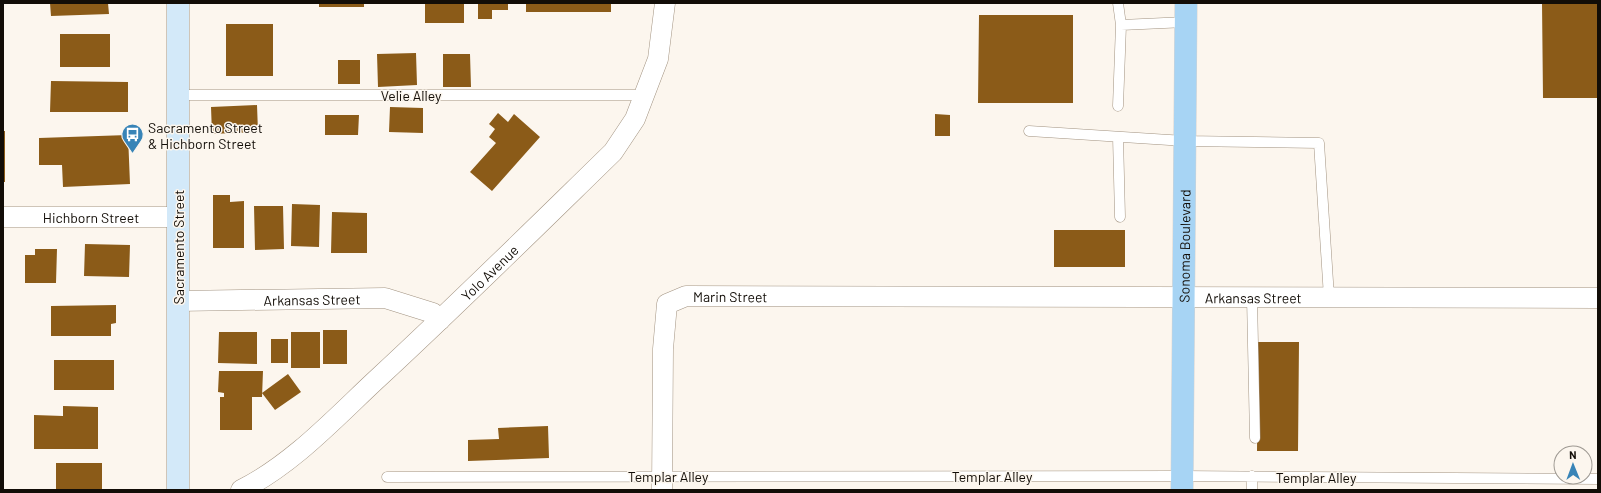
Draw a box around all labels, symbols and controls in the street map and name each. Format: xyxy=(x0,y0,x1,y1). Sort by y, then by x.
street label: Velie Alley xyxy=(381,87,442,104)
place label: Sacramento Street & Hichborn Street xyxy=(148,119,263,152)
bus stop icon: Sacramento Street & Hichborn Street xyxy=(120,122,146,155)
street label: Sonoma Boulevard xyxy=(1175,189,1193,303)
street label: Sacramento Street xyxy=(170,190,187,304)
street label: Hichborn Street xyxy=(43,209,139,226)
street label: Yolo Avenue xyxy=(457,241,521,304)
street label: Marin Street xyxy=(693,288,767,305)
street label: Arkansas Street xyxy=(1205,289,1302,306)
street label: Arkansas Street xyxy=(263,290,361,308)
north arrow xyxy=(1553,445,1593,485)
text: N xyxy=(1569,448,1577,461)
street label: Templar Alley xyxy=(628,468,709,485)
street label: Templar Alley xyxy=(952,468,1033,485)
street label: Templar Alley xyxy=(1276,469,1357,486)

